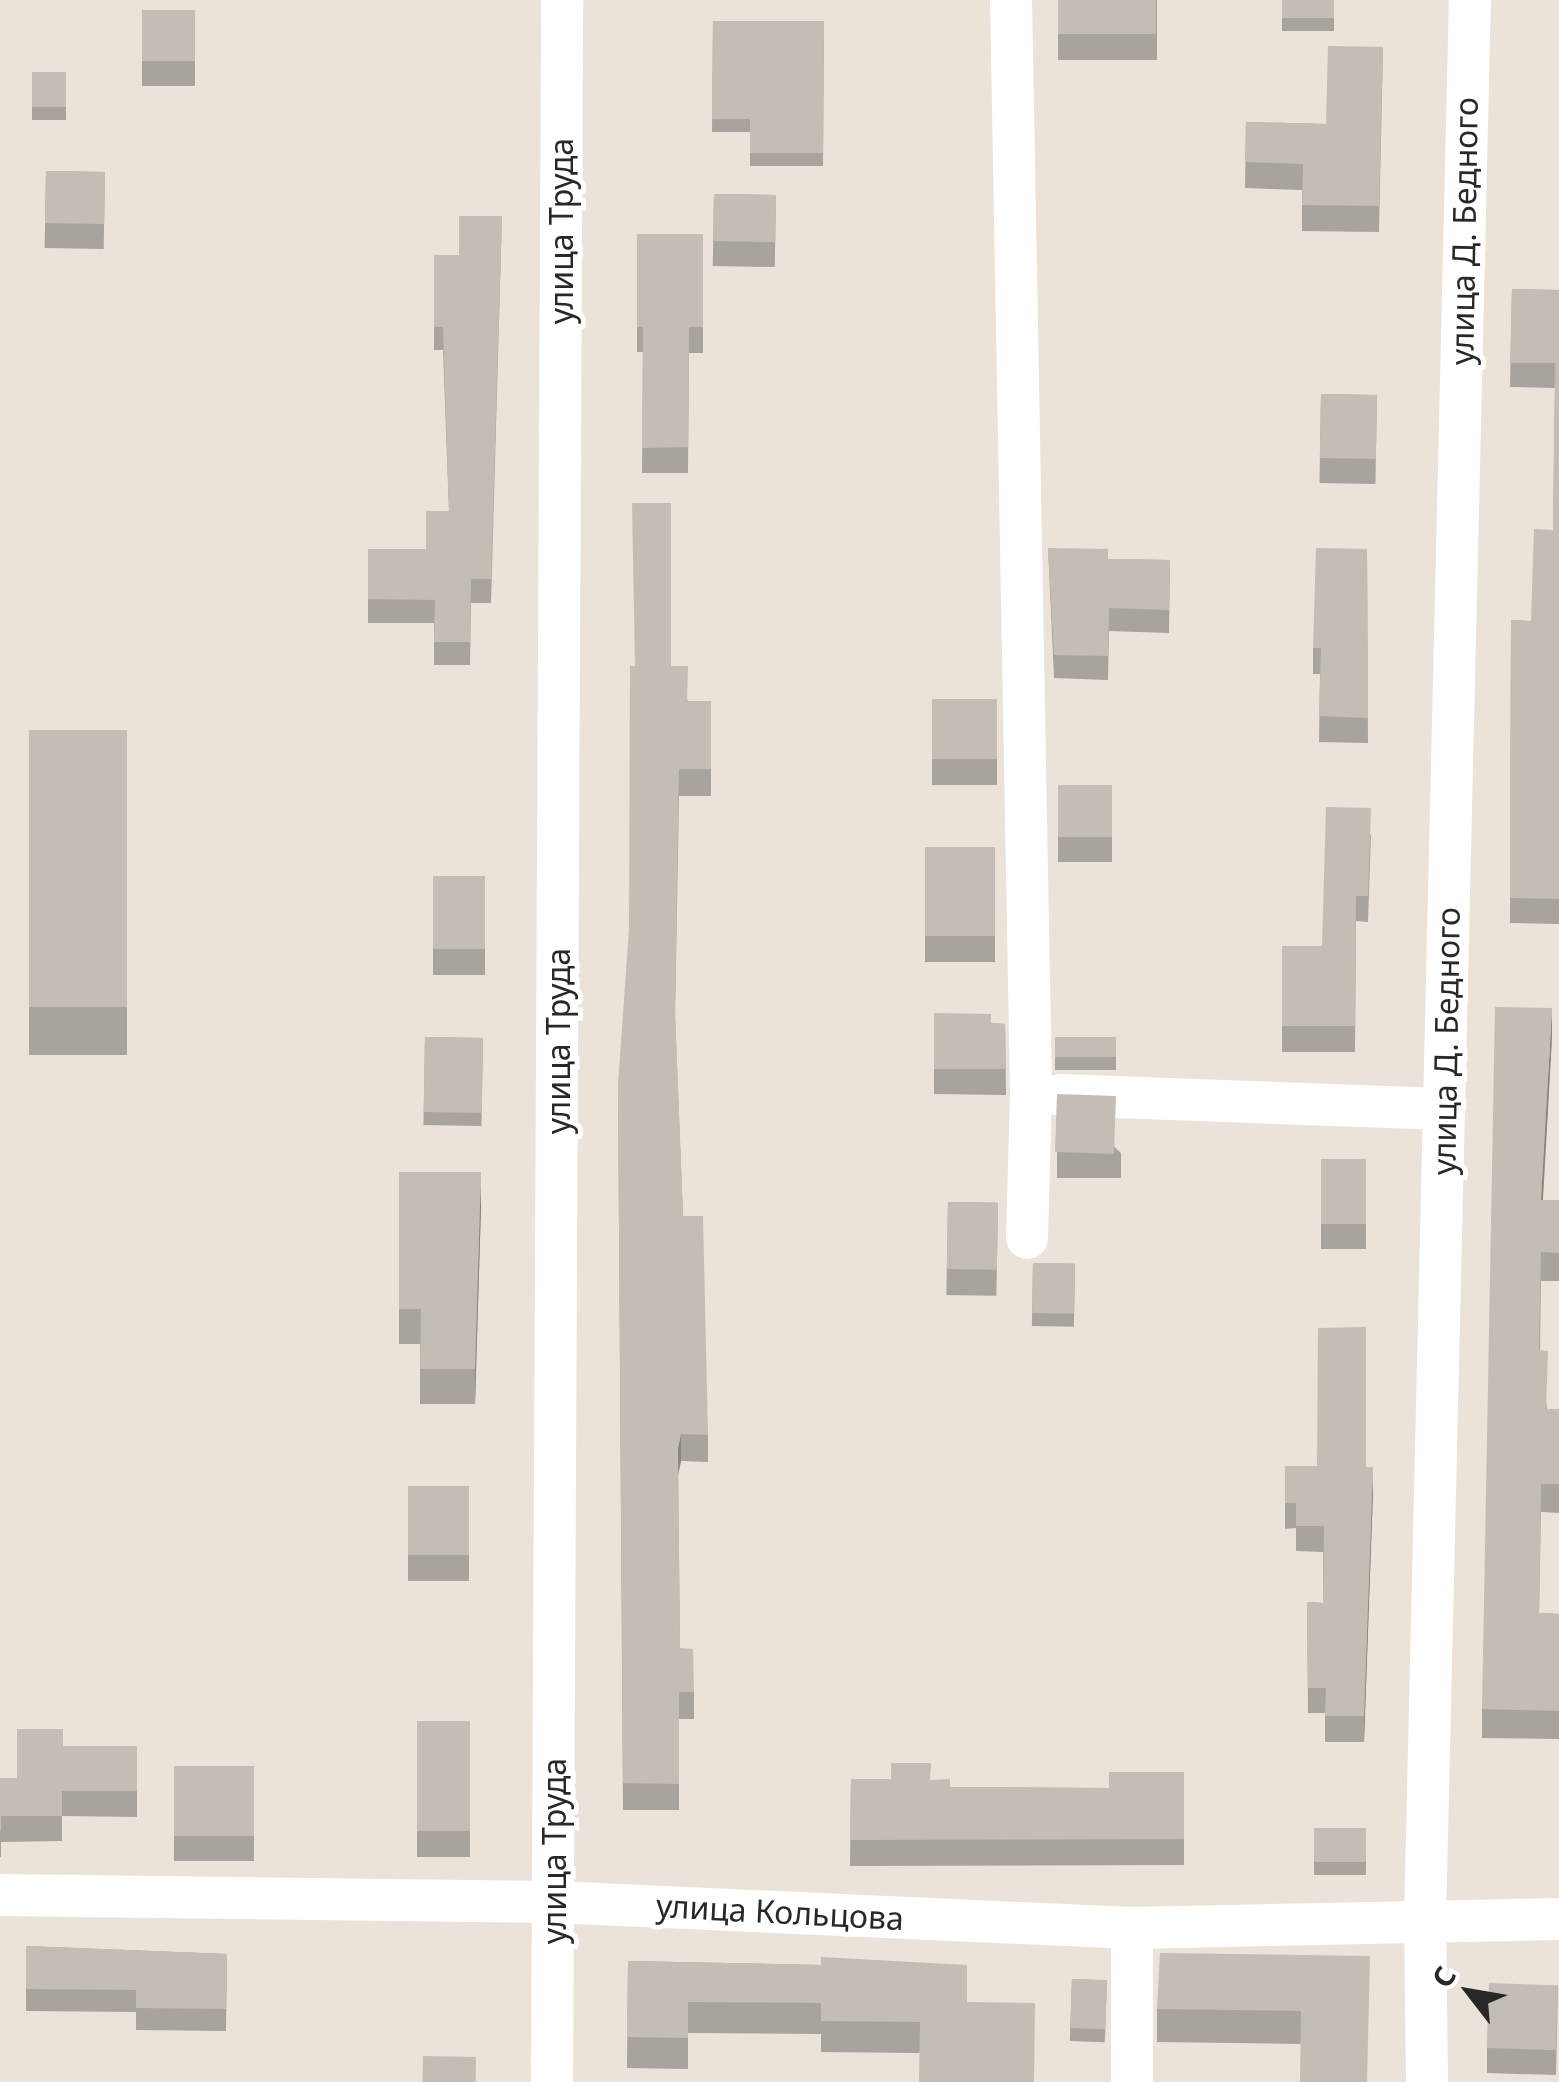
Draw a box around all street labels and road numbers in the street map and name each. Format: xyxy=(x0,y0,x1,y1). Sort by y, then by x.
street label: улица Д. Бедного xyxy=(1442,97,1486,365)
street label: улица Труда xyxy=(542,138,580,324)
street label: улица Д. Бедного xyxy=(1424,907,1468,1175)
street label: улица Труда xyxy=(539,948,577,1134)
street label: улица Труда xyxy=(535,1758,573,1944)
street label: улица Кольцова xyxy=(655,1886,905,1938)

